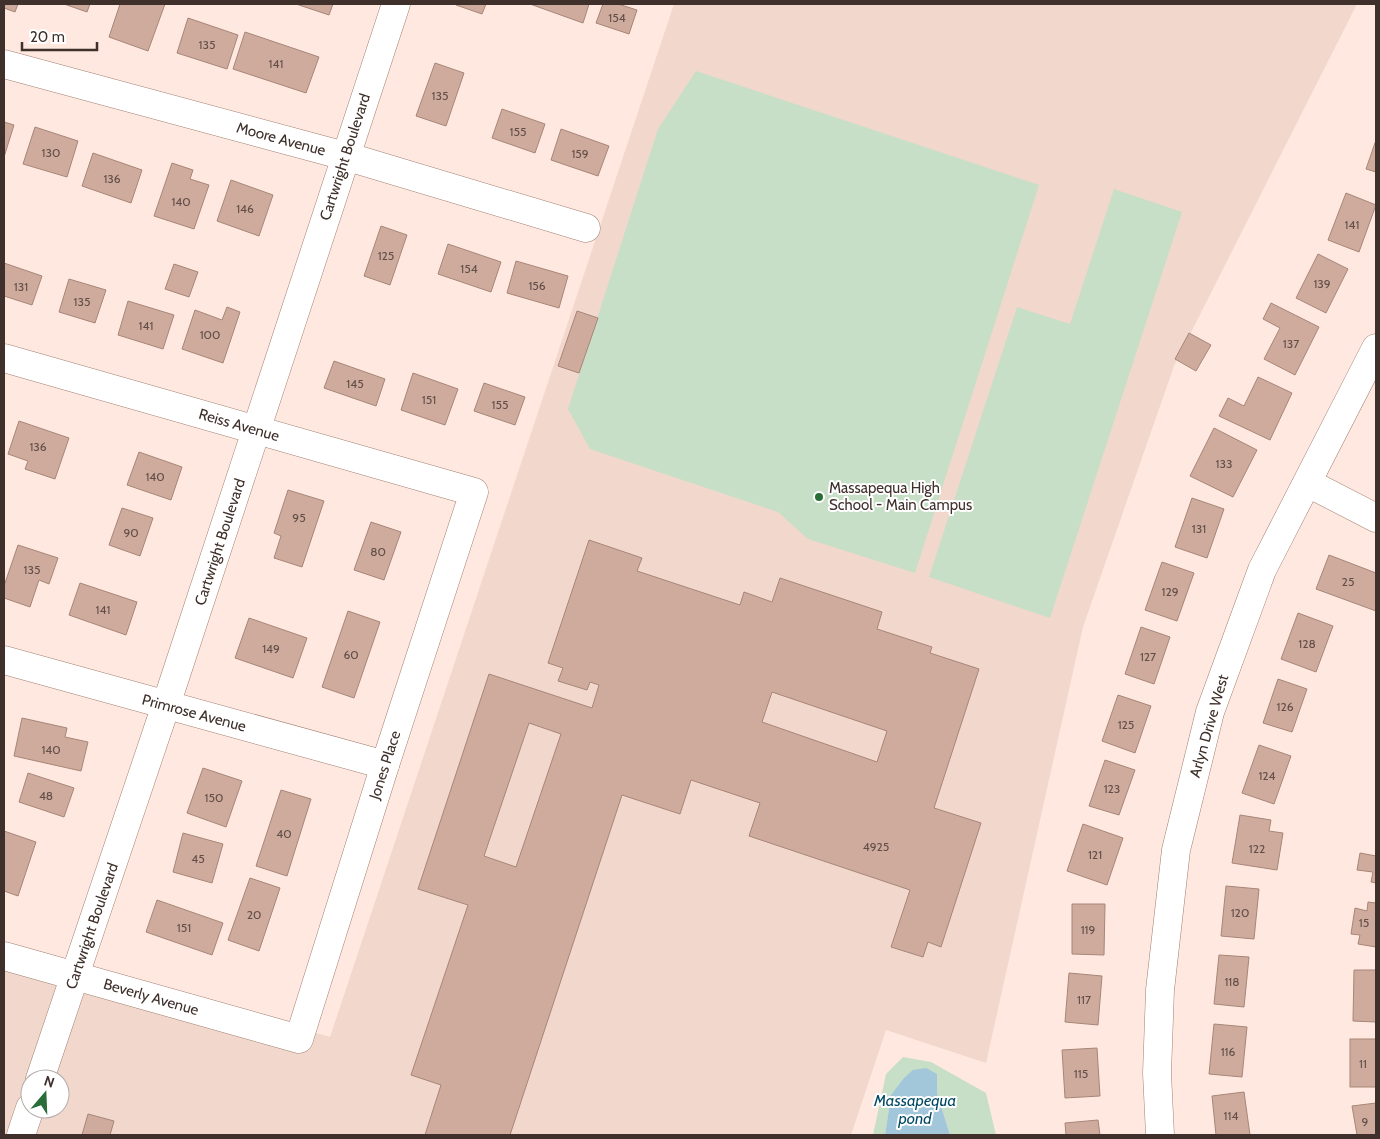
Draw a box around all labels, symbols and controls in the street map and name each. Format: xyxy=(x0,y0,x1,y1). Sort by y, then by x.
house number: 154 xyxy=(608,10,626,25)
scale bar xyxy=(22,20,98,52)
text: 20 m xyxy=(30,28,65,46)
house number: 135 xyxy=(199,37,215,52)
house number: 141 xyxy=(269,56,283,71)
house number: 135 xyxy=(432,88,448,103)
street label: Cartwright Boulevard xyxy=(316,91,374,223)
street label: Moore Avenue xyxy=(234,118,328,160)
house number: 155 xyxy=(510,124,526,139)
house number: 130 xyxy=(42,145,60,160)
house number: 159 xyxy=(571,146,589,161)
house number: 136 xyxy=(103,171,121,186)
house number: 140 xyxy=(171,194,191,209)
house number: 146 xyxy=(236,201,254,216)
house number: 141 xyxy=(1345,217,1359,232)
house number: 125 xyxy=(378,248,394,263)
house number: 154 xyxy=(460,261,478,276)
house number: 139 xyxy=(1313,276,1331,291)
house number: 156 xyxy=(528,278,546,293)
house number: 131 xyxy=(14,279,28,294)
house number: 135 xyxy=(74,294,90,309)
house number: 141 xyxy=(139,318,153,333)
house number: 100 xyxy=(200,327,220,342)
house number: 137 xyxy=(1283,336,1299,351)
house number: 145 xyxy=(346,376,364,391)
house number: 151 xyxy=(422,392,436,407)
house number: 155 xyxy=(492,397,508,412)
street label: Reiss Avenue xyxy=(197,405,282,445)
house number: 136 xyxy=(29,439,47,454)
house number: 133 xyxy=(1216,456,1232,471)
house number: 140 xyxy=(145,469,165,484)
street label: Cartwright Boulevard xyxy=(191,476,249,608)
place label: Massapequa High School - Main Campus xyxy=(829,479,972,514)
marker: Massapequa High School - Main Campus xyxy=(813,491,825,503)
house number: 95 xyxy=(292,510,306,525)
house number: 131 xyxy=(1192,521,1206,536)
house number: 90 xyxy=(123,525,139,540)
house number: 80 xyxy=(370,544,386,559)
house number: 135 xyxy=(24,562,40,577)
house number: 25 xyxy=(1342,574,1354,589)
house number: 129 xyxy=(1161,584,1179,599)
house number: 141 xyxy=(96,602,110,617)
house number: 128 xyxy=(1298,636,1316,651)
house number: 149 xyxy=(262,641,280,656)
house number: 60 xyxy=(343,647,359,662)
house number: 127 xyxy=(1140,649,1156,664)
street label: Arlyn Drive West xyxy=(1186,672,1232,780)
street label: Primrose Avenue xyxy=(140,690,248,736)
house number: 126 xyxy=(1276,699,1294,714)
house number: 125 xyxy=(1118,717,1134,732)
street label: Jones Place xyxy=(365,728,405,803)
house number: 140 xyxy=(41,742,61,757)
house number: 124 xyxy=(1258,768,1276,783)
house number: 123 xyxy=(1104,781,1120,796)
house number: 48 xyxy=(39,788,53,803)
house number: 150 xyxy=(205,790,223,805)
house number: 40 xyxy=(276,826,292,841)
house number: 4925 xyxy=(863,839,889,854)
house number: 122 xyxy=(1249,841,1265,856)
house number: 121 xyxy=(1088,847,1102,862)
house number: 45 xyxy=(191,851,205,866)
street label: Cartwright Boulevard xyxy=(62,860,122,992)
house number: 120 xyxy=(1231,905,1249,920)
house number: 20 xyxy=(247,907,261,922)
house number: 15 xyxy=(1359,915,1369,930)
house number: 151 xyxy=(177,920,191,935)
house number: 119 xyxy=(1081,922,1096,937)
house number: 118 xyxy=(1224,974,1240,989)
street label: Beverly Avenue xyxy=(101,975,201,1019)
house number: 117 xyxy=(1077,992,1091,1007)
house number: 116 xyxy=(1221,1044,1236,1059)
house number: 11 xyxy=(1359,1056,1367,1071)
house number: 115 xyxy=(1074,1066,1088,1081)
north arrow xyxy=(20,1069,70,1119)
text: N xyxy=(42,1072,57,1092)
water label: Massapequa pond xyxy=(873,1091,956,1128)
house number: 114 xyxy=(1224,1108,1238,1123)
house number: 9 xyxy=(1362,1114,1369,1129)

